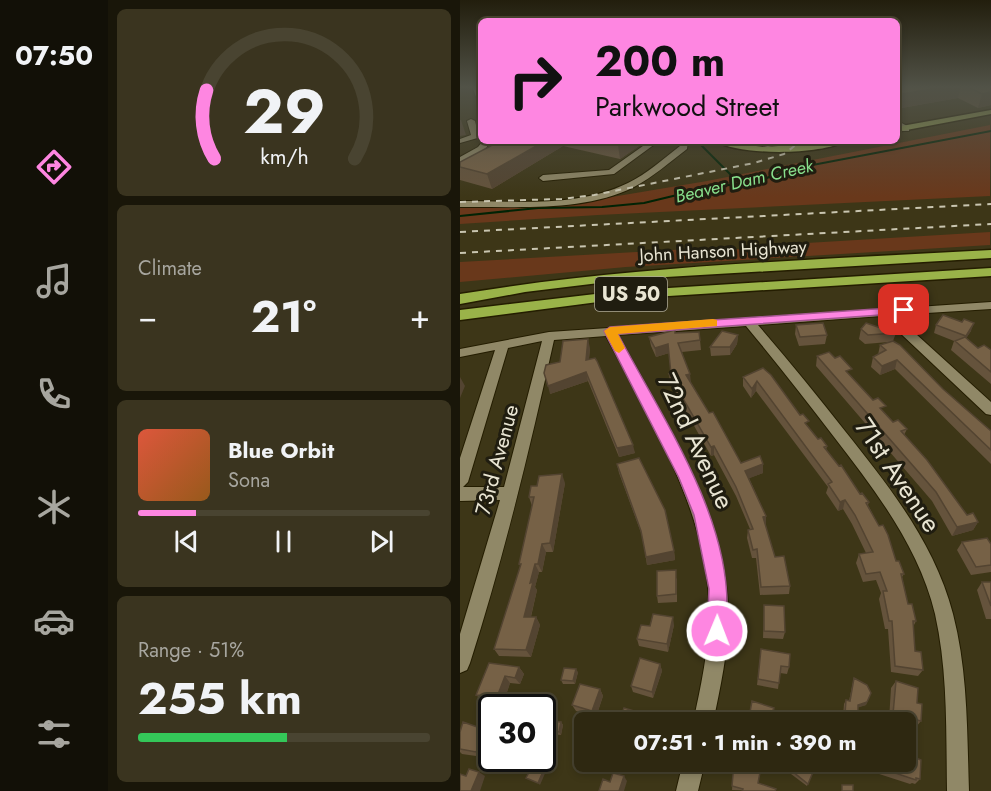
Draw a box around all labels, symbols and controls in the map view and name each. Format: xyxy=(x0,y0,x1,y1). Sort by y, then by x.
text: 200 m xyxy=(595,31,725,92)
text: 07:50 xyxy=(15,36,93,75)
icon: right xyxy=(496,42,574,120)
text: 29 xyxy=(243,66,325,156)
text: Parkwood Street xyxy=(595,87,779,126)
text: km/h xyxy=(260,142,308,173)
icon: directions xyxy=(33,146,75,188)
water label: Beaver Dam Creek xyxy=(673,152,817,209)
street label: John Hanson Highway xyxy=(637,234,807,268)
text: Climate xyxy=(138,254,202,283)
icon: music xyxy=(33,260,75,302)
road number: US 50 xyxy=(595,277,667,311)
text: 21° xyxy=(251,284,316,349)
pin xyxy=(878,284,929,335)
text: − xyxy=(138,293,157,340)
text: + xyxy=(410,293,430,340)
icon: arrive xyxy=(887,293,920,326)
street label: 72nd Avenue xyxy=(648,367,744,515)
icon: phone xyxy=(33,373,75,415)
street label: 73rd Avenue xyxy=(468,401,526,519)
street label: 71st Avenue xyxy=(846,410,950,540)
text: Blue Orbit xyxy=(228,434,334,466)
text: Sona xyxy=(228,466,270,495)
icon: climate xyxy=(33,486,75,528)
icon: previous xyxy=(170,525,203,558)
icon: pause xyxy=(267,525,300,558)
icon: next xyxy=(365,525,398,558)
position arrow xyxy=(685,599,749,663)
icon: car xyxy=(33,600,75,642)
text: Range · 51% xyxy=(138,636,244,665)
text: 255 km xyxy=(138,666,302,731)
speed limit sign: 30 xyxy=(478,694,556,772)
icon: filters xyxy=(33,713,75,755)
text: 07:51 · 1 min · 390 m xyxy=(633,726,857,758)

